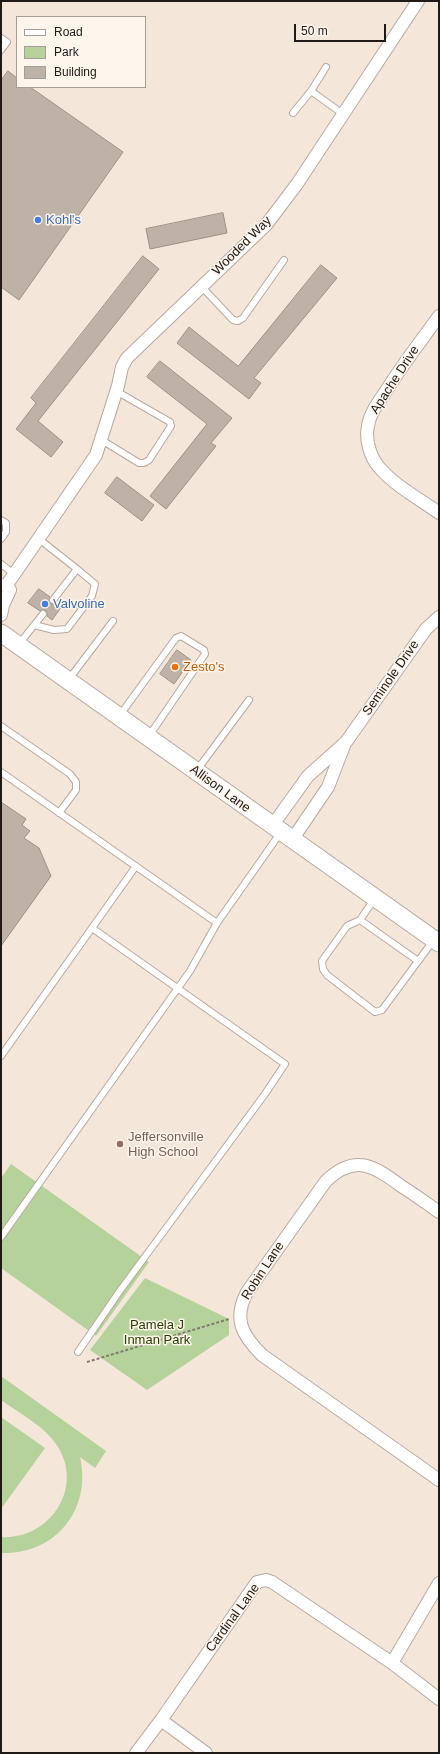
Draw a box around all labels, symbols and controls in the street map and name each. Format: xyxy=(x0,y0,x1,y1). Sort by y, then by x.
legend xyxy=(16,16,146,88)
scale bar xyxy=(296,16,388,42)
text: 50 m xyxy=(301,24,328,38)
text: Road xyxy=(54,25,83,39)
text: Park xyxy=(54,45,79,59)
text: Building xyxy=(54,65,97,79)
place label: Kohl's xyxy=(46,212,81,228)
street label: Wooded Way xyxy=(209,213,275,279)
marker: Kohl's xyxy=(33,215,43,225)
street label: Apache Drive xyxy=(367,343,423,417)
place label: Valvoline xyxy=(53,596,105,612)
marker: Valvoline xyxy=(40,599,50,609)
street label: Seminole Drive xyxy=(359,637,423,719)
place label: Zesto's xyxy=(183,659,224,675)
marker: Zesto's xyxy=(170,662,180,672)
street label: Allison Lane xyxy=(187,762,253,816)
place label: Jeffersonville High School xyxy=(128,1129,204,1160)
marker: Jeffersonville High School xyxy=(115,1139,125,1149)
street label: Robin Lane xyxy=(238,1239,288,1303)
park label: Pamela J Inman Park xyxy=(124,1317,190,1348)
street label: Cardinal Lane xyxy=(203,1581,263,1655)

